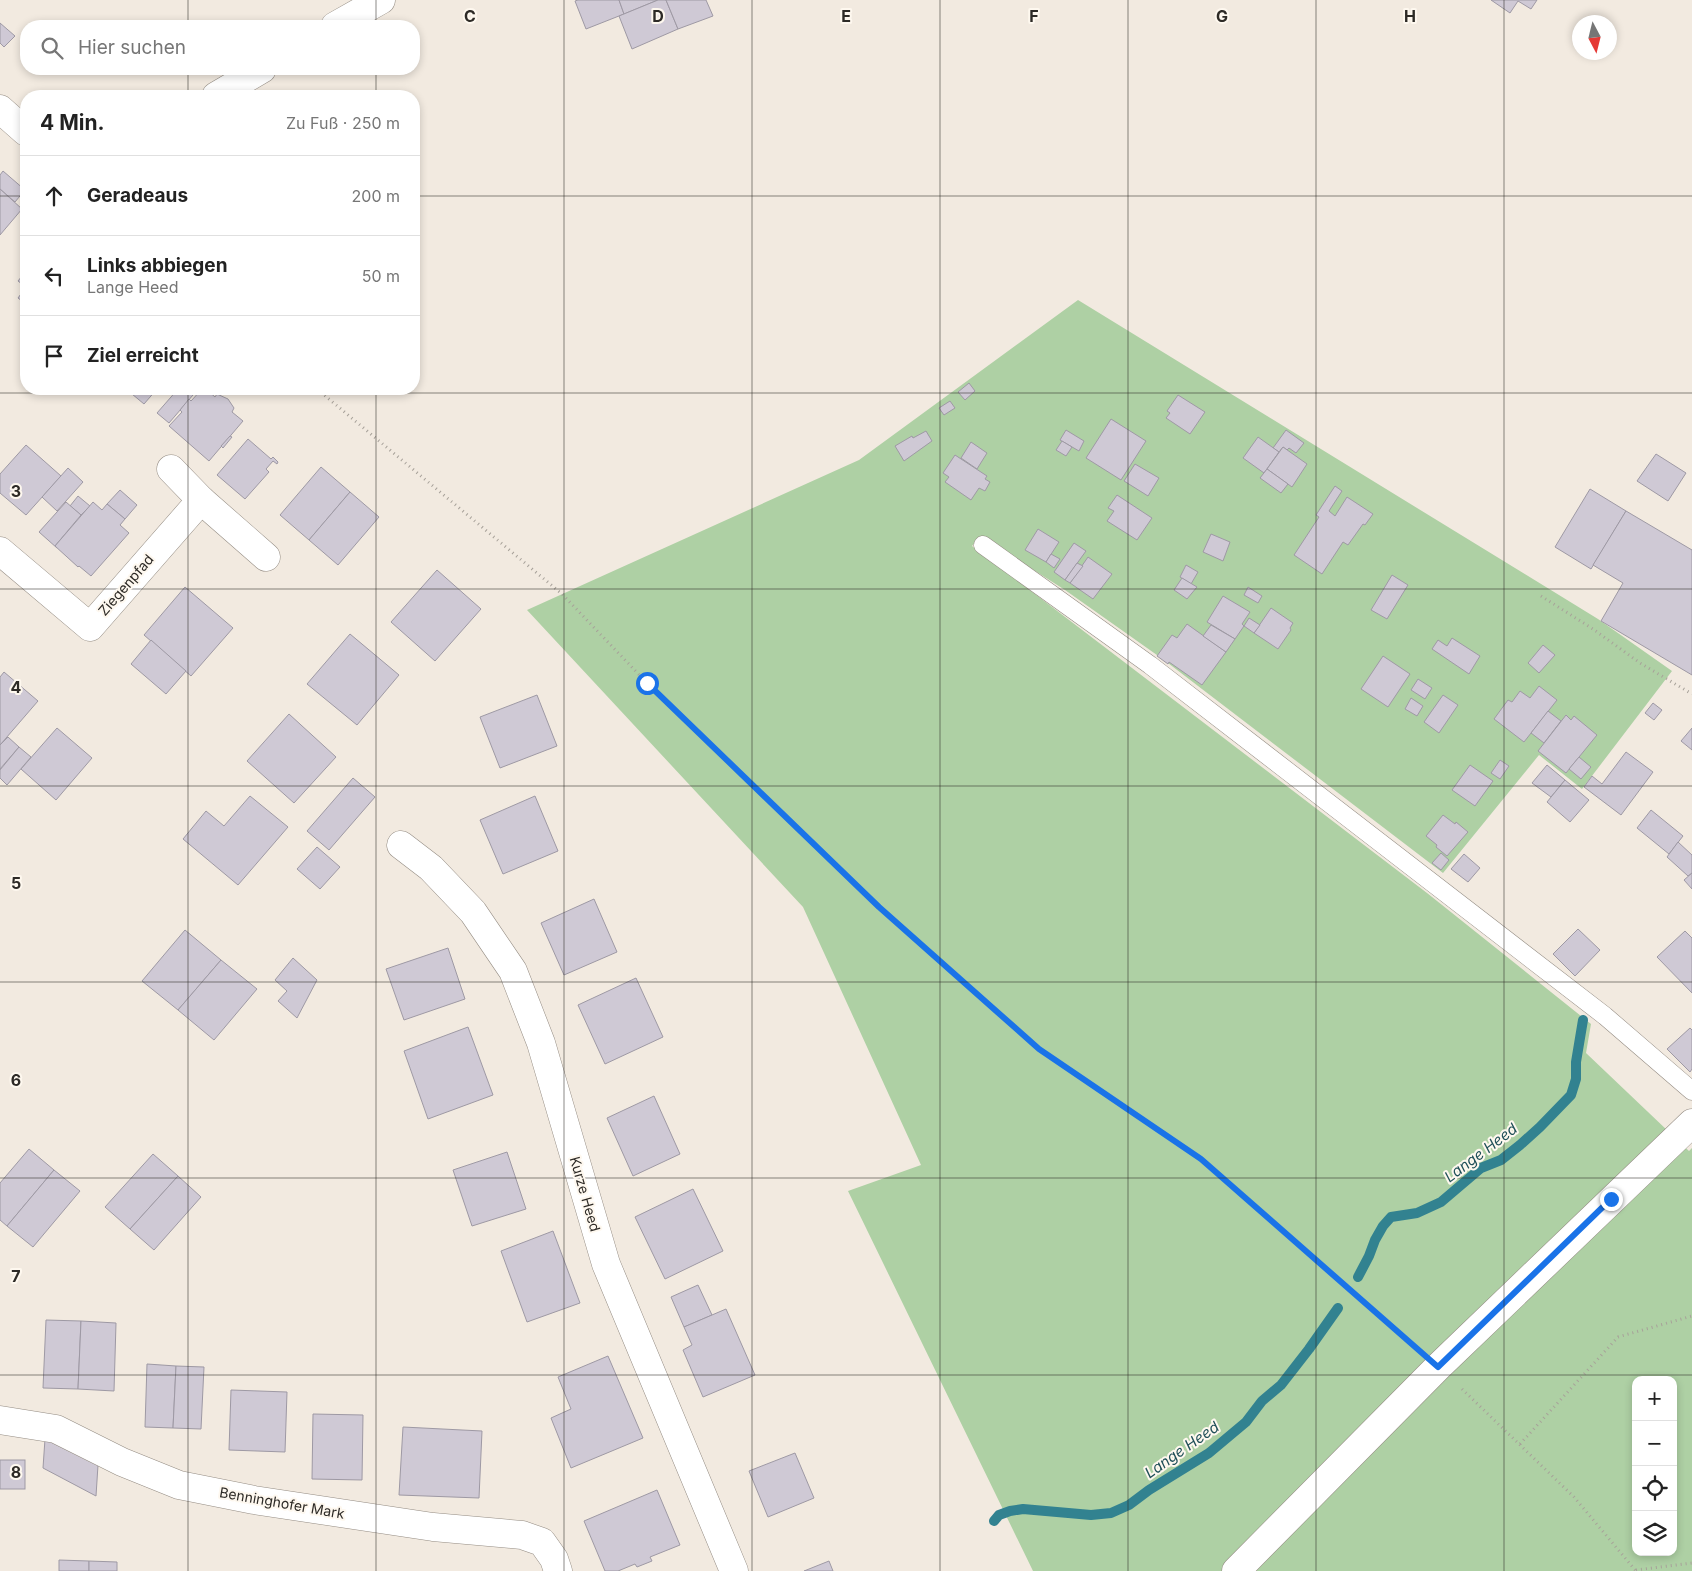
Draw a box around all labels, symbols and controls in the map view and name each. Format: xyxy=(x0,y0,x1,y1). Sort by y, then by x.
text: C xyxy=(464,6,476,26)
text: D xyxy=(652,6,664,26)
text: E xyxy=(841,6,851,26)
text: F xyxy=(1029,6,1039,26)
text: G xyxy=(1216,6,1228,26)
text: H xyxy=(1404,6,1416,26)
north arrow xyxy=(1572,15,1617,60)
search box xyxy=(20,20,420,75)
icon: search xyxy=(38,34,66,62)
text: Hier suchen xyxy=(78,36,186,59)
text: 4 Min. xyxy=(40,110,105,135)
text: Zu Fuß · 250 m xyxy=(286,113,400,133)
icon: ahead xyxy=(40,182,68,210)
text: Geradeaus xyxy=(87,184,188,207)
text: 200 m xyxy=(352,186,400,206)
text: Links abbiegen xyxy=(87,254,228,277)
icon: left xyxy=(40,262,68,290)
text: 50 m xyxy=(362,266,400,286)
text: Lange Heed xyxy=(87,277,178,297)
icon: arrive xyxy=(40,342,68,370)
text: Ziel erreicht xyxy=(87,344,199,367)
text: 3 xyxy=(11,481,21,501)
street label: Ziegenpfad xyxy=(94,551,157,619)
route start xyxy=(636,672,659,695)
text: 4 xyxy=(11,677,22,697)
text: 5 xyxy=(11,873,21,893)
text: 6 xyxy=(11,1070,21,1090)
water label: Lange Heed xyxy=(1441,1119,1521,1186)
street label: Kurze Heed xyxy=(567,1154,604,1233)
route end xyxy=(1600,1188,1623,1211)
text: 7 xyxy=(11,1266,21,1286)
map controls xyxy=(1632,1376,1677,1556)
button: + xyxy=(1632,1376,1677,1421)
water label: Lange Heed xyxy=(1141,1417,1223,1482)
button: − xyxy=(1632,1421,1677,1466)
text: 8 xyxy=(11,1462,21,1482)
button: locate xyxy=(1632,1466,1677,1511)
street label: Benninghofer Mark xyxy=(218,1483,346,1522)
button: layers xyxy=(1632,1511,1677,1556)

